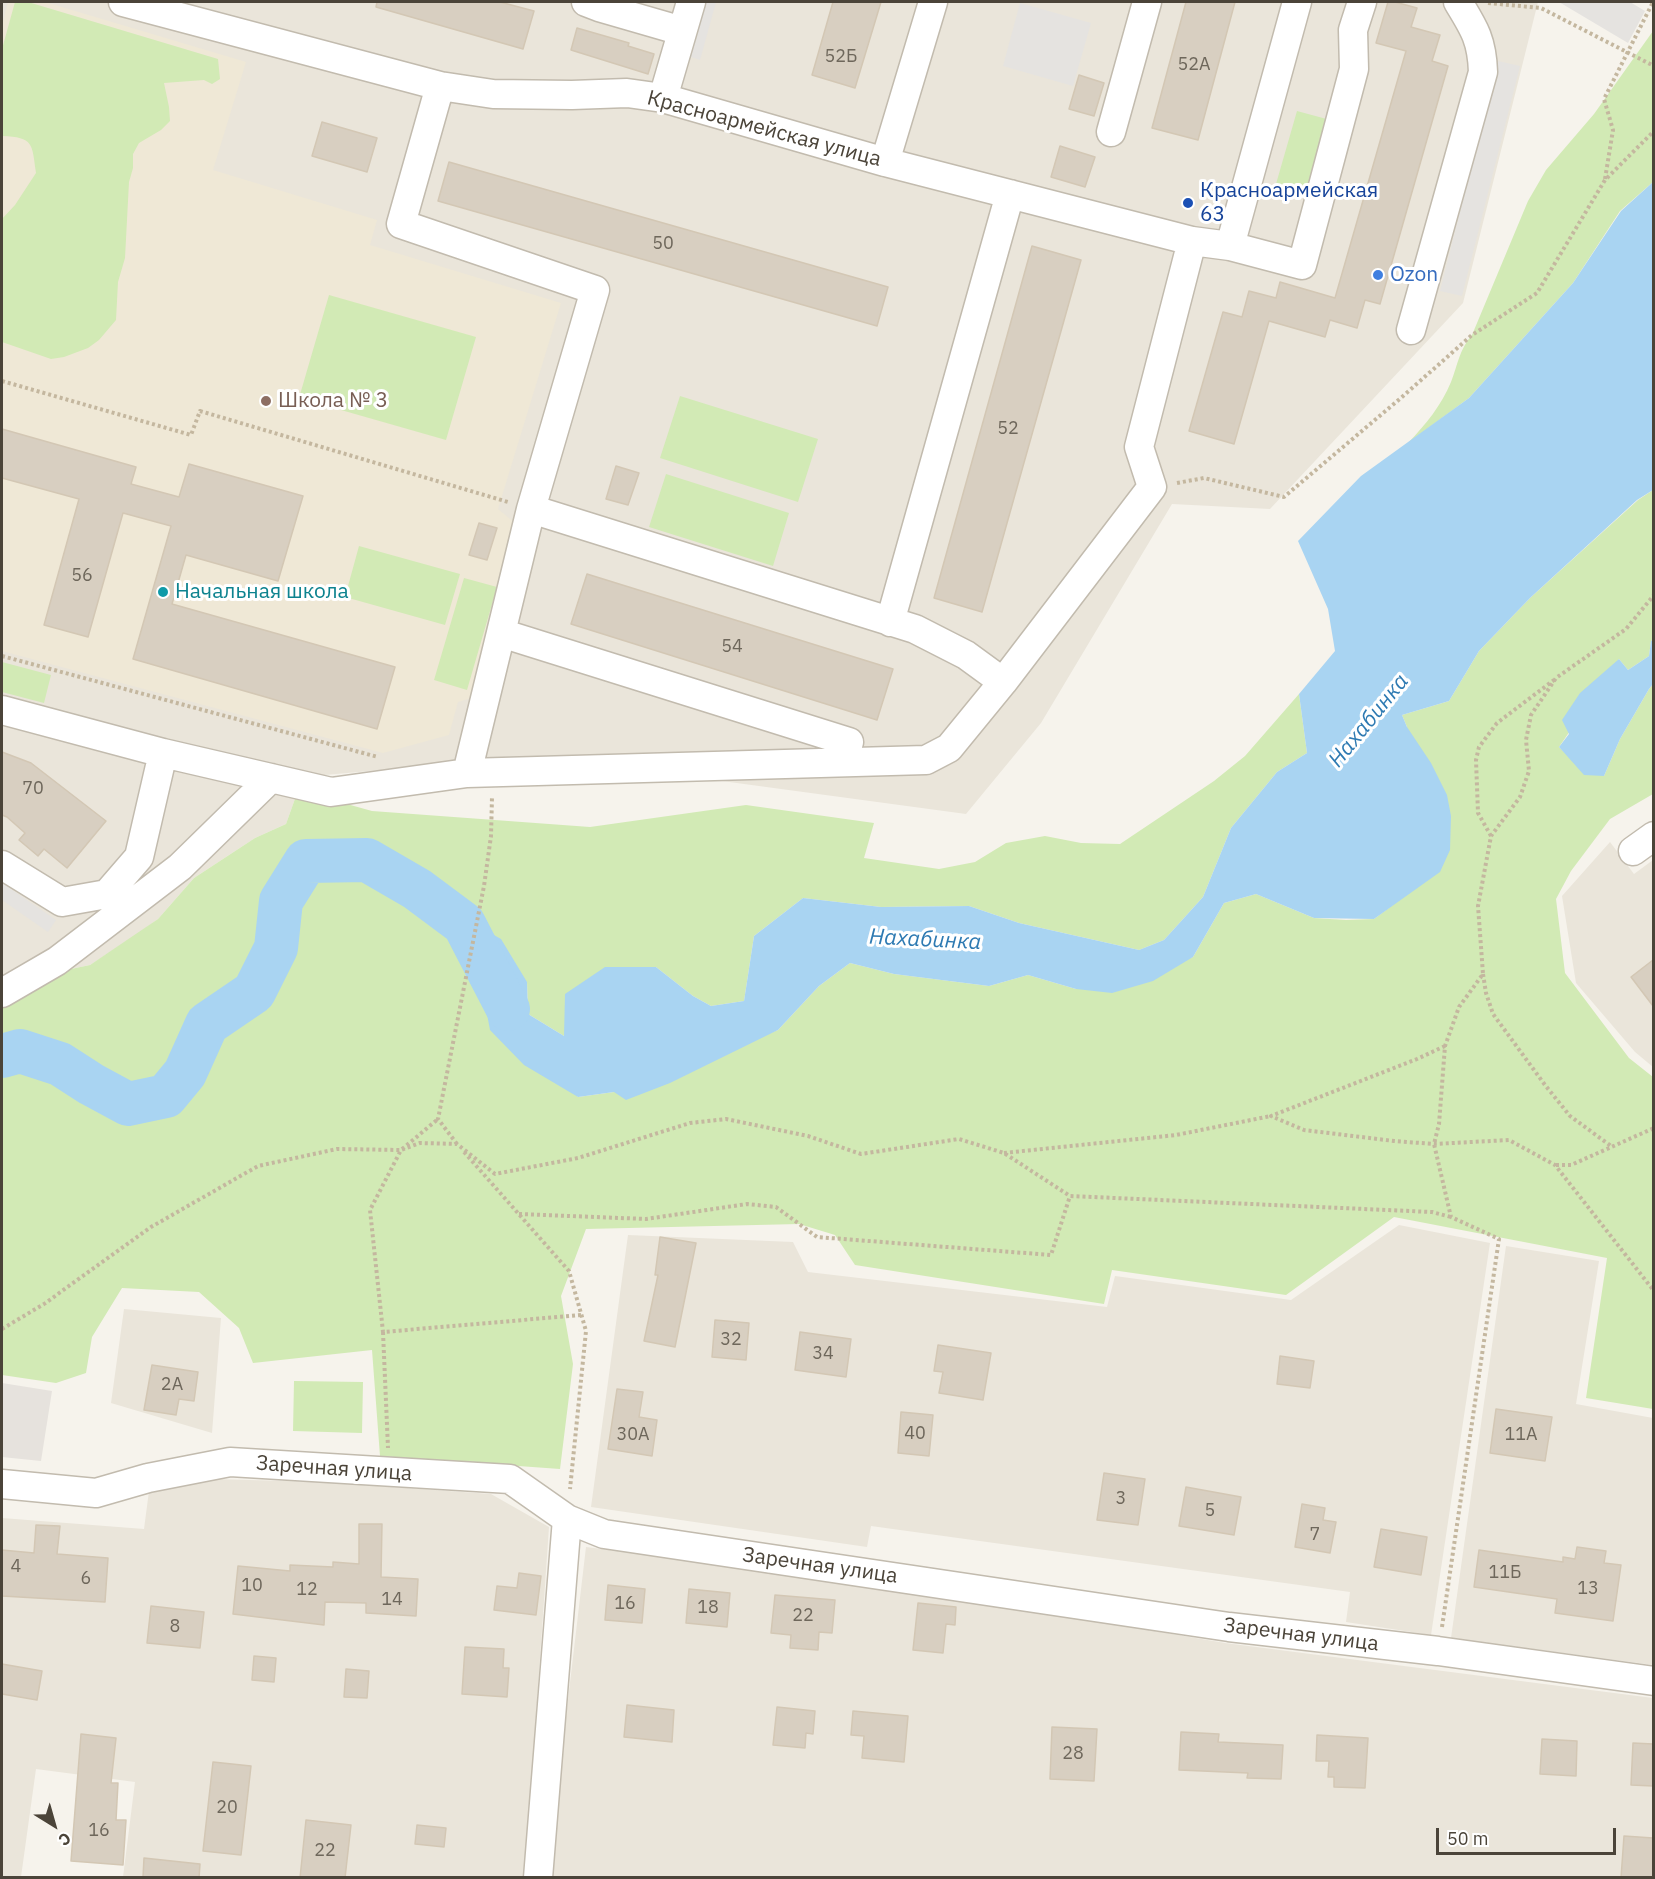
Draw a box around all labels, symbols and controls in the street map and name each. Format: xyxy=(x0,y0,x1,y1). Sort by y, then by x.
house number: 52Б xyxy=(824,46,858,68)
house number: 52А xyxy=(1177,54,1211,76)
street label: Красноармейская улица xyxy=(644,86,884,172)
place label: Красноармейская 63 xyxy=(1200,178,1378,228)
marker: Красноармейская 63 xyxy=(1181,196,1195,210)
house number: 50 xyxy=(652,233,674,255)
place label: Ozon xyxy=(1390,262,1438,288)
marker: Ozon xyxy=(1371,268,1385,282)
place label: Школа № 3 xyxy=(278,388,388,414)
marker: Школа № 3 xyxy=(259,394,273,408)
house number: 52 xyxy=(997,418,1019,440)
house number: 56 xyxy=(71,565,93,587)
place label: Начальная школа xyxy=(175,579,349,605)
marker: Начальная школа xyxy=(156,585,170,599)
house number: 54 xyxy=(721,636,743,658)
water label: Нахабинка xyxy=(1323,669,1415,773)
house number: 70 xyxy=(22,778,44,800)
water label: Нахабинка xyxy=(868,924,982,956)
house number: 32 xyxy=(720,1329,742,1351)
house number: 34 xyxy=(812,1343,834,1365)
house number: 2А xyxy=(161,1374,183,1396)
house number: 40 xyxy=(904,1423,926,1445)
house number: 30А xyxy=(616,1424,650,1446)
house number: 11А xyxy=(1504,1424,1538,1446)
street label: Заречная улица xyxy=(255,1451,413,1487)
house number: 3 xyxy=(1116,1488,1126,1510)
house number: 5 xyxy=(1205,1500,1215,1522)
house number: 7 xyxy=(1310,1524,1320,1546)
street label: Заречная улица xyxy=(741,1543,899,1589)
house number: 4 xyxy=(11,1556,21,1578)
house number: 11Б xyxy=(1488,1562,1522,1584)
house number: 6 xyxy=(81,1568,91,1590)
house number: 10 xyxy=(241,1575,263,1597)
house number: 13 xyxy=(1577,1578,1599,1600)
house number: 12 xyxy=(296,1579,318,1601)
house number: 14 xyxy=(381,1589,403,1611)
house number: 16 xyxy=(614,1593,636,1615)
house number: 18 xyxy=(697,1597,719,1619)
house number: 22 xyxy=(792,1605,814,1627)
street label: Заречная улица xyxy=(1222,1613,1380,1657)
house number: 8 xyxy=(170,1616,180,1638)
house number: 28 xyxy=(1062,1743,1084,1765)
north arrow xyxy=(24,1795,84,1855)
house number: 20 xyxy=(216,1797,238,1819)
scale bar xyxy=(1439,1816,1619,1854)
house number: 16 xyxy=(88,1820,110,1842)
text: 50 m xyxy=(1447,1827,1489,1850)
text: С xyxy=(55,1828,75,1850)
house number: 22 xyxy=(314,1840,336,1862)

